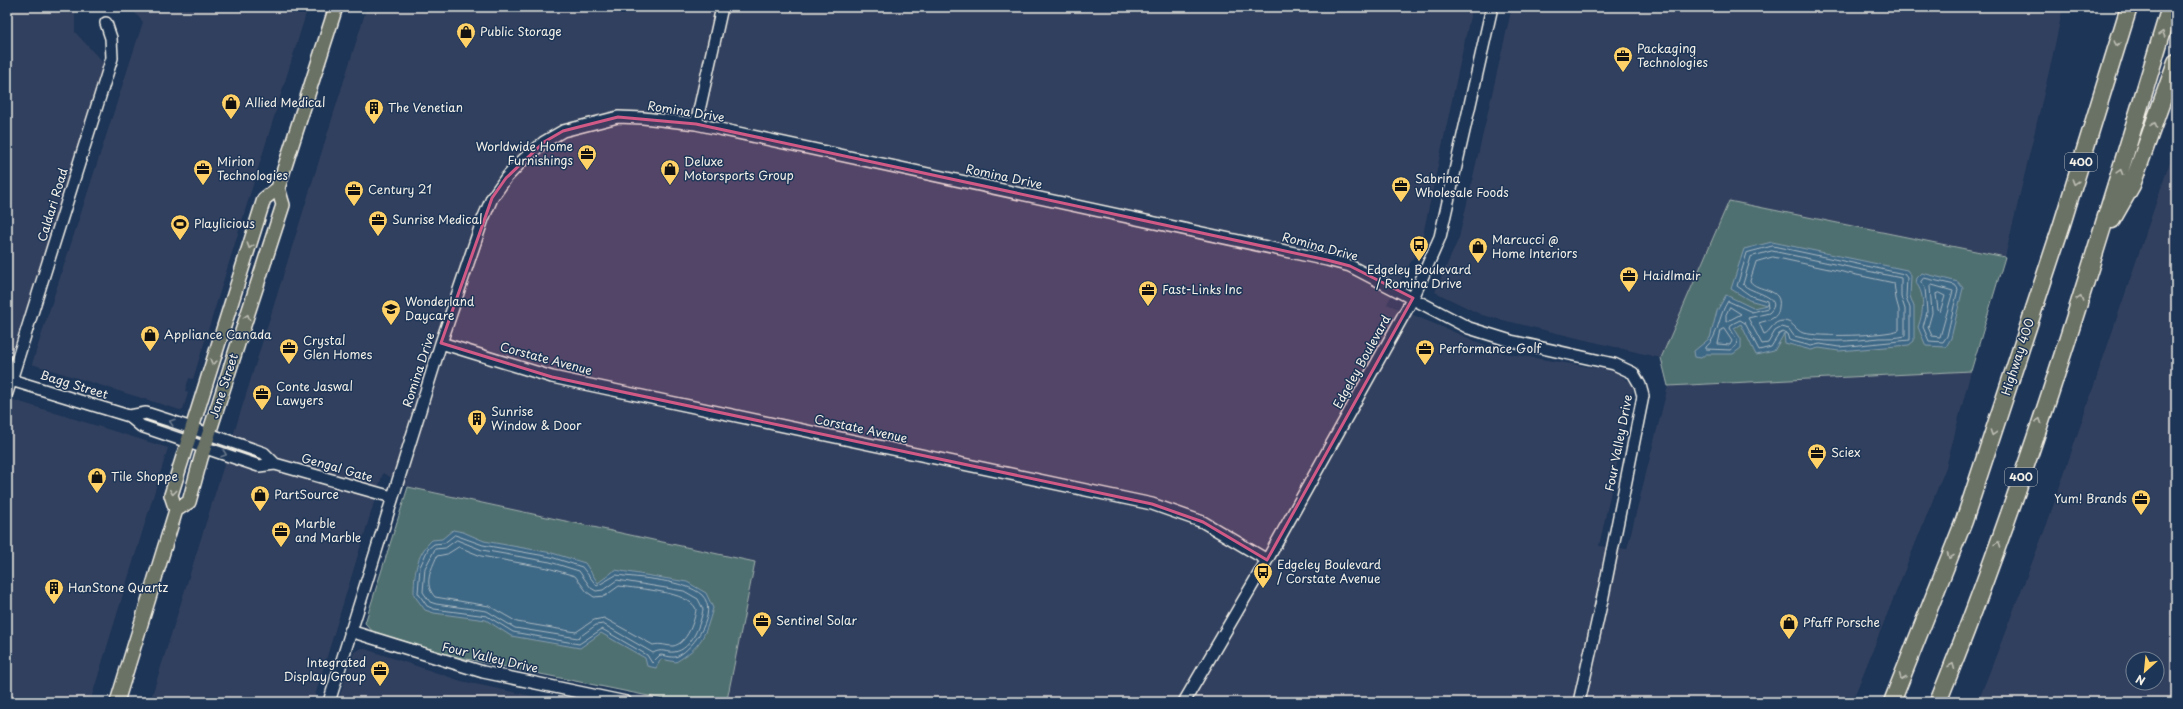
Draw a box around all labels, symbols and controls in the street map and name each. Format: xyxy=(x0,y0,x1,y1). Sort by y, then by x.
shop icon: Public Storage xyxy=(455,21,477,49)
place label: Public Storage xyxy=(480,22,562,40)
one-way arrow xyxy=(2157,31,2166,38)
place label: Packaging Technologies xyxy=(1637,39,1708,71)
one-way arrow xyxy=(2113,41,2122,48)
office icon: Packaging Technologies xyxy=(1612,45,1634,73)
shop icon: Allied Medical xyxy=(220,92,242,120)
place label: Allied Medical xyxy=(245,93,325,111)
street label: Romina Drive xyxy=(646,96,726,126)
building icon: The Venetian xyxy=(363,97,385,125)
place label: The Venetian xyxy=(388,98,463,116)
one-way arrow xyxy=(2149,122,2157,129)
place label: Worldwide Home Furnishings xyxy=(476,137,574,169)
office icon: Worldwide Home Furnishings xyxy=(576,143,598,171)
place label: Mirion Technologies xyxy=(217,152,288,184)
place label: Deluxe Motorsports Group xyxy=(684,152,794,184)
road number: 400 xyxy=(2065,153,2097,171)
office icon: Mirion Technologies xyxy=(192,158,214,186)
shop icon: Deluxe Motorsports Group xyxy=(659,158,681,186)
street label: Romina Drive xyxy=(964,159,1044,193)
street label: Caldari Road xyxy=(32,166,72,244)
one-way arrow xyxy=(2115,168,2124,175)
place label: Sabrina Wholesale Foods xyxy=(1415,169,1509,201)
office icon: Sabrina Wholesale Foods xyxy=(1390,175,1412,203)
one-way arrow xyxy=(2071,178,2080,185)
office icon: Century 21 xyxy=(343,179,365,207)
place label: Century 21 xyxy=(368,180,432,198)
office icon: Sunrise Medical xyxy=(367,209,389,237)
place label: Sunrise Medical xyxy=(392,210,483,228)
sports icon: Playlicious xyxy=(169,213,191,241)
place label: Playlicious xyxy=(194,214,255,232)
street label: Romina Drive xyxy=(1280,227,1360,265)
place label: Marcucci @ Home Interiors xyxy=(1492,230,1578,262)
bus stop icon: Edgeley Boulevard / Romina Drive xyxy=(1408,234,1430,262)
shop icon: Marcucci @ Home Interiors xyxy=(1467,236,1489,264)
one-way arrow xyxy=(246,243,254,250)
place label: Edgeley Boulevard / Romina Drive xyxy=(1367,260,1472,292)
office icon: Haidlmair xyxy=(1618,265,1640,293)
place label: Haidlmair xyxy=(1643,266,1701,284)
office icon: Fast-Links Inc xyxy=(1137,279,1159,307)
place label: Fast-Links Inc xyxy=(1162,280,1242,298)
place label: Wonderland Daycare xyxy=(405,292,475,324)
one-way arrow xyxy=(2075,294,2084,301)
school or university icon: Wonderland Daycare xyxy=(380,298,402,326)
street label: Edgeley Boulevard xyxy=(1328,311,1395,411)
one-way arrow xyxy=(242,314,250,321)
street label: Highway 400 xyxy=(1996,316,2038,397)
shop icon: Appliance Canada xyxy=(139,324,161,352)
place label: Appliance Canada xyxy=(164,325,272,343)
street label: Romina Drive xyxy=(397,330,439,410)
place label: Crystal Glen Homes xyxy=(303,331,373,363)
office icon: Crystal Glen Homes xyxy=(278,337,300,365)
street label: Corstate Avenue xyxy=(498,337,595,379)
office icon: Performance Golf xyxy=(1414,338,1436,366)
place label: Performance Golf xyxy=(1439,339,1543,357)
street label: Jane Street xyxy=(204,351,242,420)
one-way arrow xyxy=(209,359,217,366)
street label: Bagg Street xyxy=(38,365,111,403)
place label: Conte Jaswal Lawyers xyxy=(276,377,353,409)
office icon: Conte Jaswal Lawyers xyxy=(251,383,273,411)
street label: Four Valley Drive xyxy=(1600,393,1636,493)
place label: Sunrise Window & Door xyxy=(491,402,582,434)
building icon: Sunrise Window & Door xyxy=(466,408,488,436)
street label: Corstate Avenue xyxy=(813,409,910,447)
one-way arrow xyxy=(169,418,176,426)
one-way arrow xyxy=(2035,418,2043,425)
one-way arrow xyxy=(1989,429,1998,436)
office icon: Sciex xyxy=(1806,442,1828,470)
place label: Sciex xyxy=(1831,443,1861,461)
street label: Gengal Gate xyxy=(299,448,375,486)
one-way arrow xyxy=(221,449,228,458)
shop icon: Tile Shoppe xyxy=(86,466,108,494)
place label: Tile Shoppe xyxy=(111,467,178,485)
road number: 400 xyxy=(2005,468,2037,486)
shop icon: PartSource xyxy=(249,484,271,512)
place label: PartSource xyxy=(274,485,339,503)
office icon: Yum! Brands xyxy=(2130,488,2152,516)
one-way arrow xyxy=(169,489,178,496)
place label: Yum! Brands xyxy=(2054,489,2128,507)
place label: Marble and Marble xyxy=(295,514,362,546)
office icon: Marble and Marble xyxy=(270,520,292,548)
one-way arrow xyxy=(1994,541,2002,548)
one-way arrow xyxy=(1946,552,1954,559)
place label: Edgeley Boulevard / Corstate Avenue xyxy=(1277,555,1382,587)
bus stop icon: Edgeley Boulevard / Corstate Avenue xyxy=(1252,561,1274,589)
building icon: HanStone Quartz xyxy=(43,577,65,605)
place label: HanStone Quartz xyxy=(68,578,168,596)
office icon: Sentinel Solar xyxy=(751,610,773,638)
place label: Sentinel Solar xyxy=(776,611,858,629)
shop icon: Pfaff Porsche xyxy=(1778,612,1800,640)
place label: Pfaff Porsche xyxy=(1803,613,1880,631)
street label: Four Valley Drive xyxy=(440,637,540,677)
north arrow xyxy=(2125,651,2165,691)
place label: Integrated Display Group xyxy=(283,653,366,685)
office icon: Integrated Display Group xyxy=(369,659,391,687)
one-way arrow xyxy=(1948,662,1956,669)
text: N xyxy=(2132,671,2148,690)
one-way arrow xyxy=(1899,673,1907,680)

